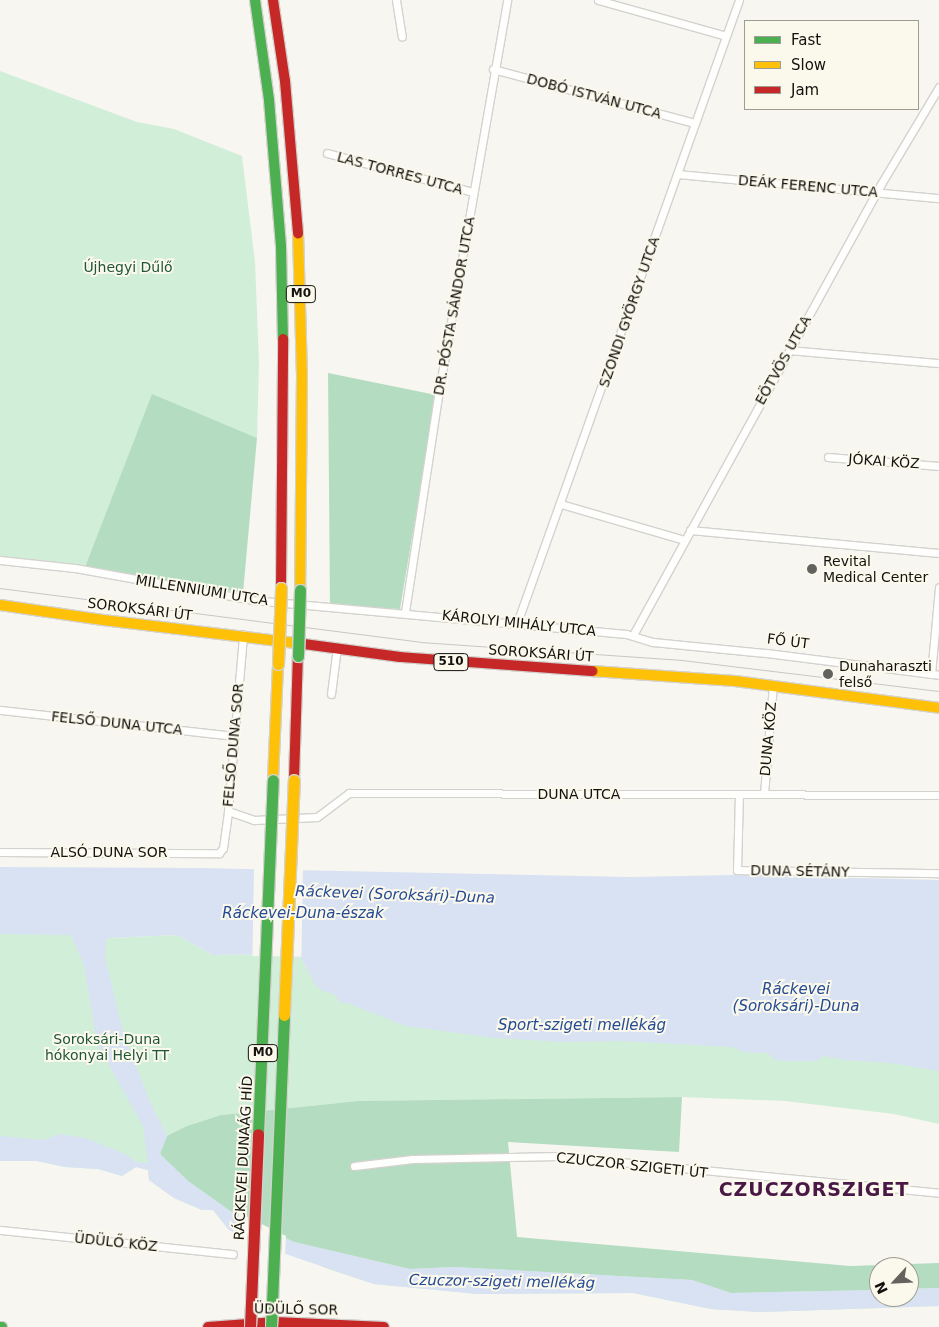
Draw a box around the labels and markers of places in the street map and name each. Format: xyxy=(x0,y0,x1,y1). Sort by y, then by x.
place label: Revital Medical Center xyxy=(823,553,928,586)
marker: Revital Medical Center xyxy=(805,562,819,576)
place label: Dunaharaszti felső xyxy=(839,658,932,690)
marker: Dunaharaszti felső xyxy=(821,667,835,681)

